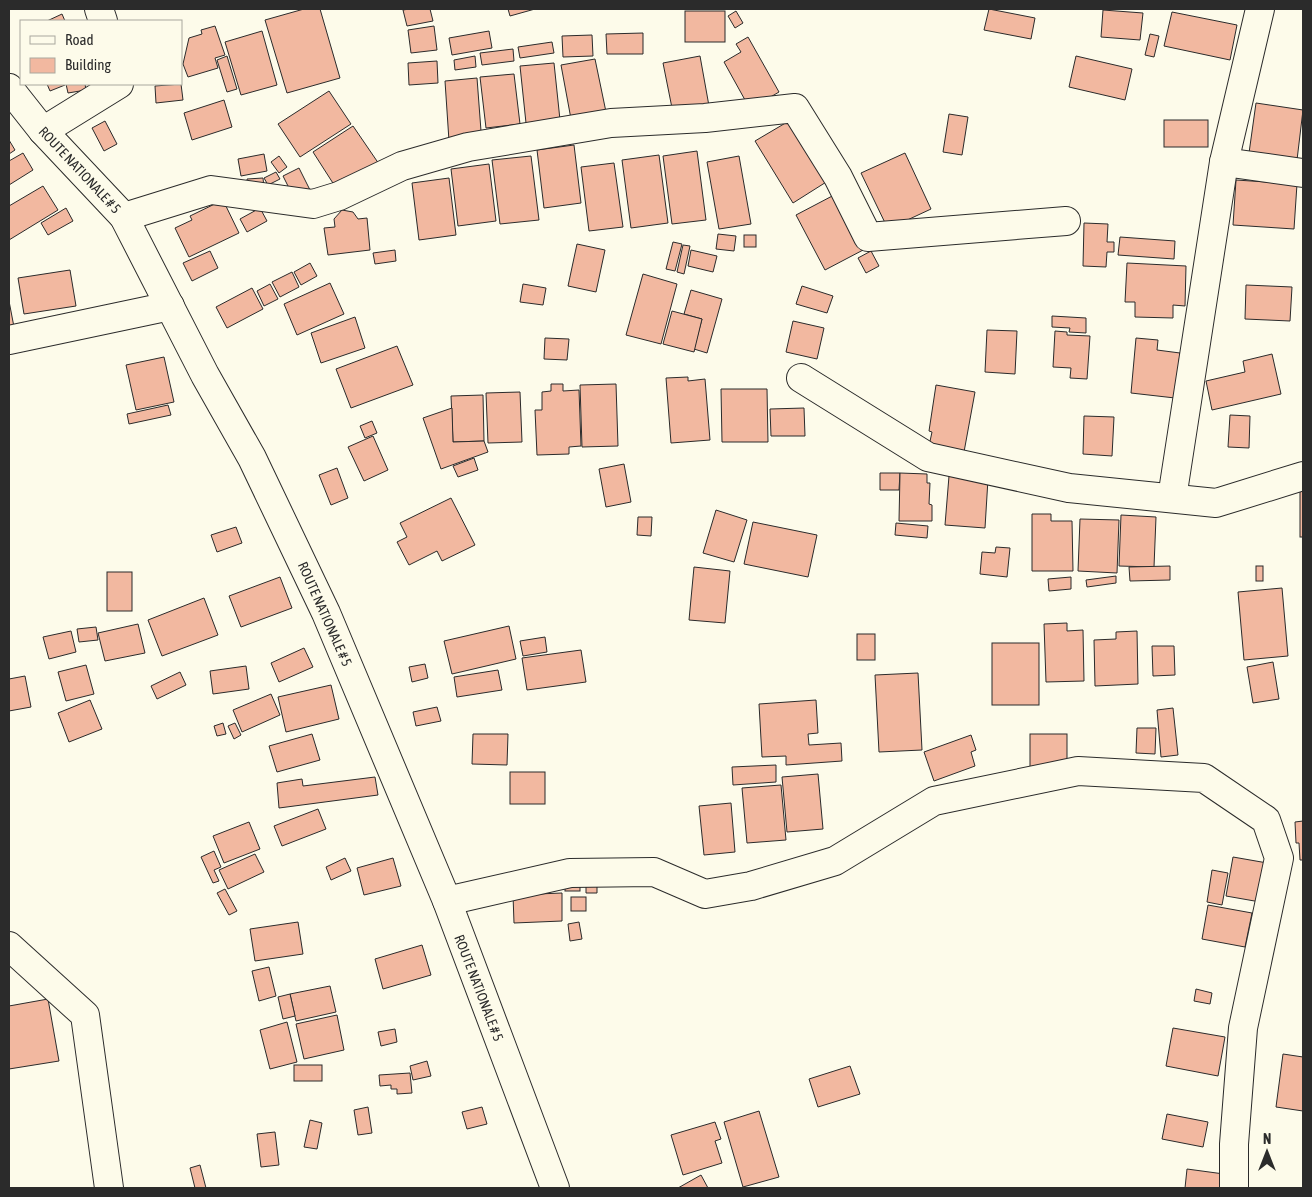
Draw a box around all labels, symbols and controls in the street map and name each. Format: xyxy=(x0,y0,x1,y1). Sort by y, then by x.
legend xyxy=(20,20,182,85)
text: Road xyxy=(65,31,94,48)
text: Building xyxy=(65,56,111,73)
street label: ROUTE NATIONALE # 5 xyxy=(36,123,124,217)
street label: ROUTE NATIONALE # 5 xyxy=(295,559,355,669)
street label: ROUTE NATIONALE # 5 xyxy=(451,932,507,1044)
north arrow xyxy=(1242,1127,1292,1177)
text: N xyxy=(1263,1131,1271,1147)

